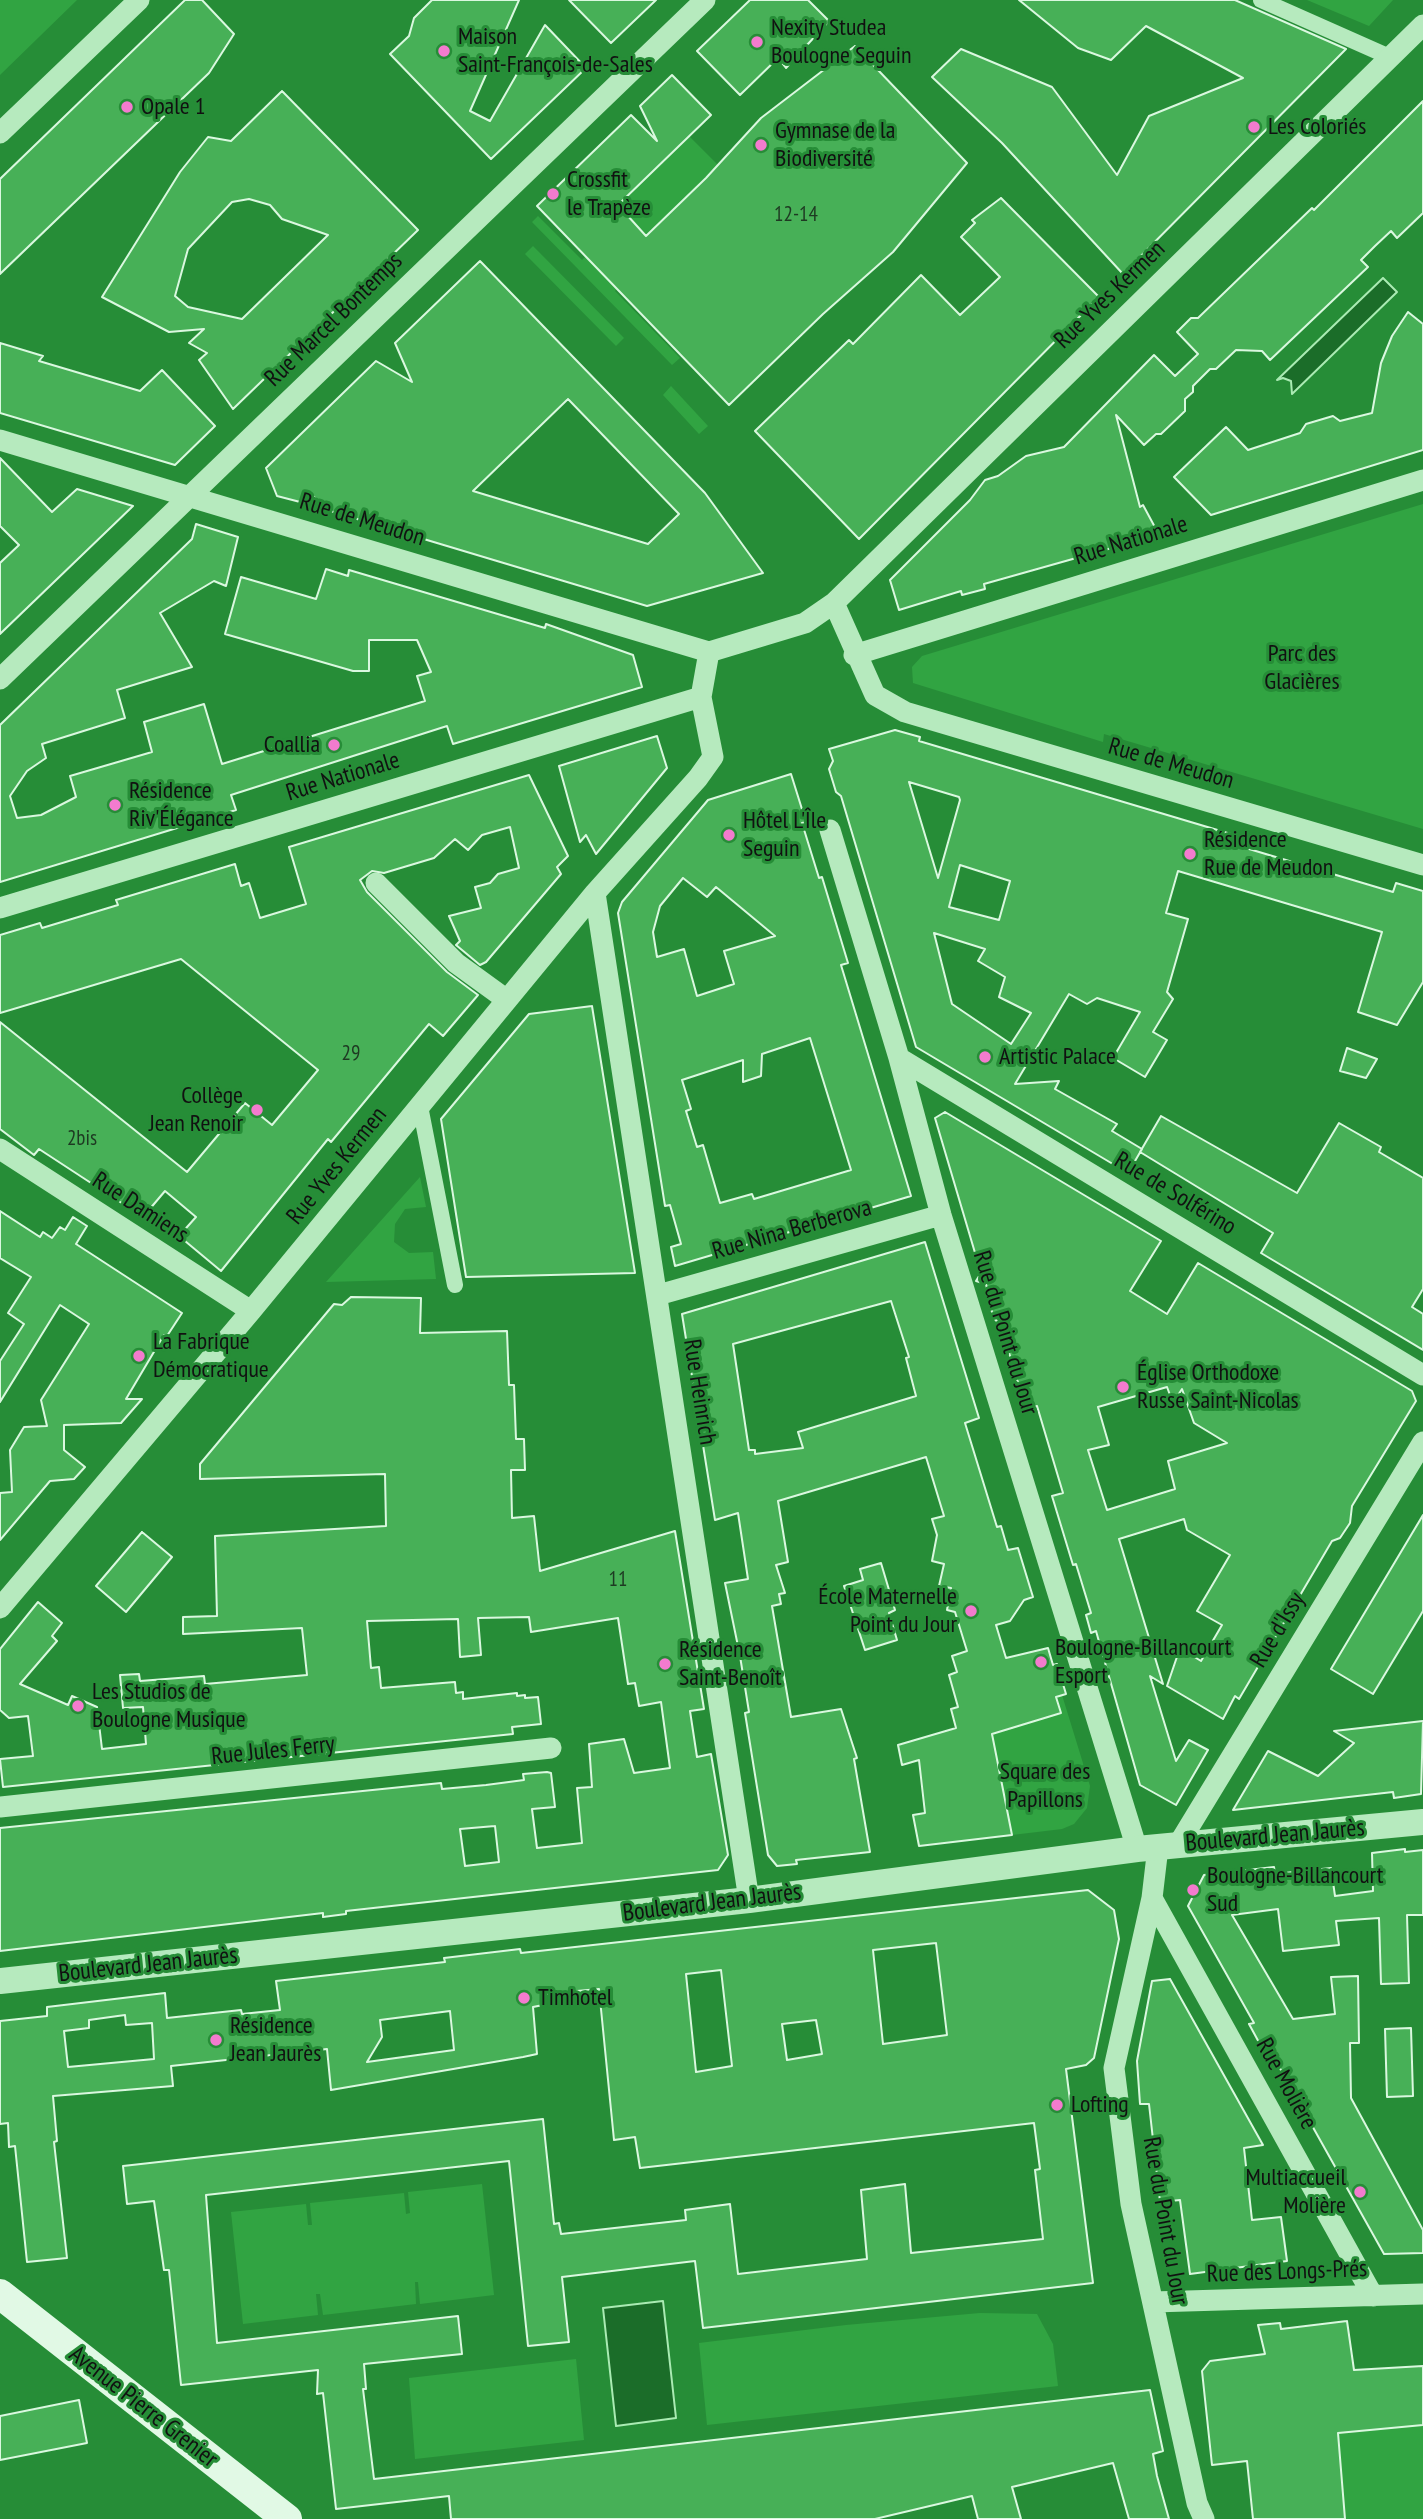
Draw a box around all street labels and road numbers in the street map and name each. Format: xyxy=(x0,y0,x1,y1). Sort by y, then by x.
street label: Rue Yves Kermen xyxy=(1049,235,1171,355)
street label: Rue Marcel Bontemps xyxy=(259,247,409,393)
street label: Rue de Meudon xyxy=(296,487,428,553)
street label: Rue Nationale xyxy=(1071,510,1191,572)
street label: Rue de Meudon xyxy=(1105,732,1237,796)
street label: Rue Nationale xyxy=(283,746,403,808)
street label: Rue Yves Kermen xyxy=(281,1101,393,1231)
street label: Rue de Solférino xyxy=(1109,1146,1241,1242)
street label: Rue Damiens xyxy=(87,1166,193,1250)
street label: Rue Nina Berberova xyxy=(709,1194,875,1266)
street label: Rue du Point du Jour xyxy=(966,1248,1044,1418)
street label: Rue Heinrich xyxy=(676,1337,722,1447)
street label: Rue d'Issy xyxy=(1244,1587,1312,1673)
street label: Rue Jules Ferry xyxy=(210,1730,336,1772)
street label: Boulevard Jean Jaurès xyxy=(1184,1814,1366,1858)
street label: Boulevard Jean Jaurès xyxy=(621,1878,803,1928)
street label: Boulevard Jean Jaurès xyxy=(57,1941,239,1989)
street label: Rue Molière xyxy=(1249,2033,1323,2135)
street label: Rue du Point du Jour xyxy=(1136,2135,1194,2307)
street label: Rue des Longs-Prés xyxy=(1206,2255,1368,2289)
street label: Avenue Pierre Grenier xyxy=(63,2340,223,2474)

